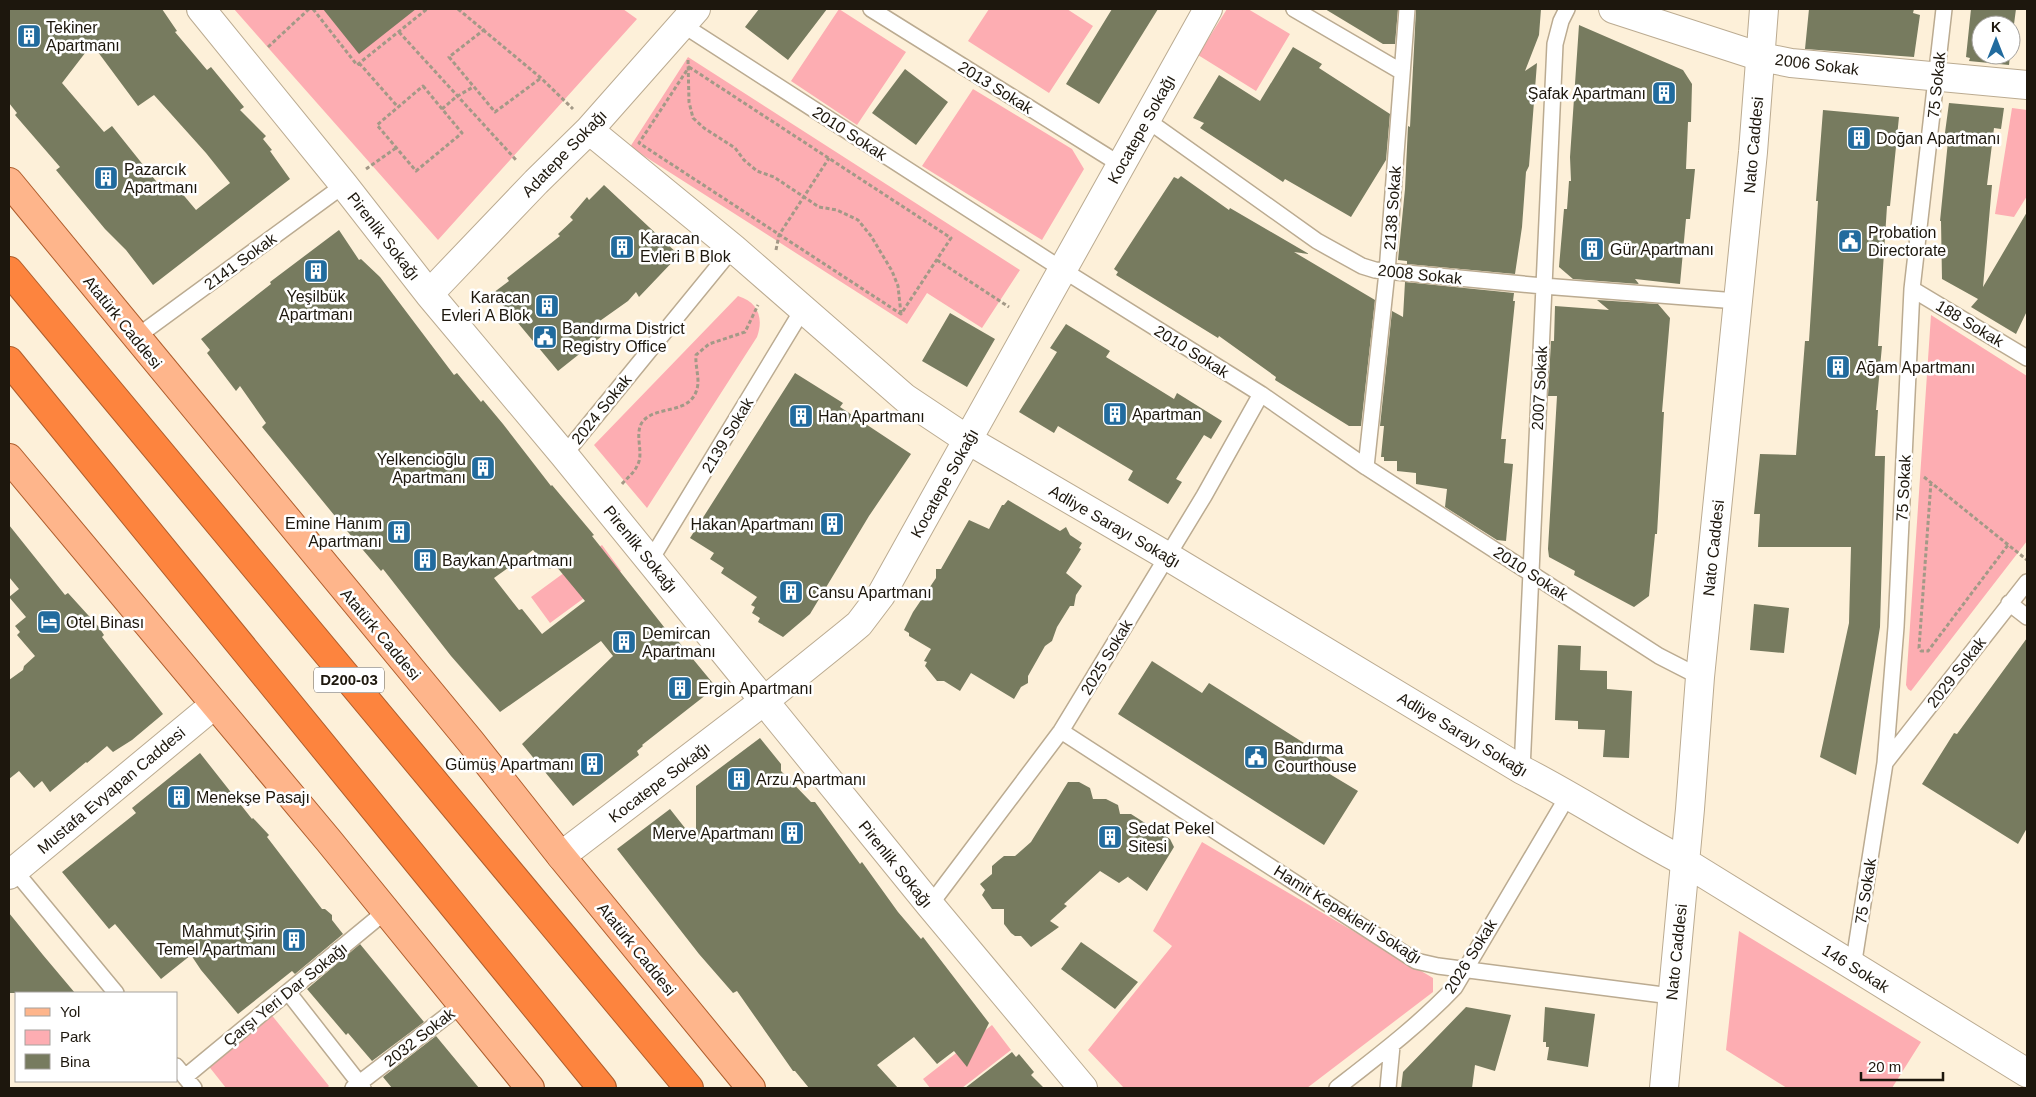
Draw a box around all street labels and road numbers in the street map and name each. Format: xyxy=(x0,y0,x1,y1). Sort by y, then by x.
street label: 75 Sokak xyxy=(1925,50,1949,119)
street label: 2006 Sokak xyxy=(1774,51,1861,78)
street label: 2013 Sokak xyxy=(955,58,1037,118)
street label: Kocatepe Sokağı xyxy=(1104,72,1178,187)
street label: Nato Caddesi xyxy=(1741,96,1766,194)
street label: 2010 Sokak xyxy=(810,103,891,164)
street label: Adatepe Sokağı xyxy=(519,106,610,200)
street label: 2138 Sokak xyxy=(1381,164,1404,251)
street label: Pirenlik Sokağı xyxy=(344,189,423,284)
street label: 2141 Sokak xyxy=(201,229,280,293)
street label: 2008 Sokak xyxy=(1377,262,1464,287)
street label: Atatürk Caddesi xyxy=(80,273,165,372)
street label: 188 Sokak xyxy=(1933,297,2007,351)
street label: 2010 Sokak xyxy=(1151,322,1233,382)
street label: 2007 Sokak xyxy=(1529,344,1550,431)
street label: 2024 Sokak xyxy=(568,370,635,448)
street label: 2139 Sokak xyxy=(698,394,757,476)
street label: Kocatepe Sokağı xyxy=(907,426,981,541)
street label: 75 Sokak xyxy=(1893,453,1914,522)
street label: Adliye Sarayı Sokağı xyxy=(1046,482,1183,571)
street label: Nato Caddesi xyxy=(1700,499,1727,597)
street label: Pirenlik Sokağı xyxy=(600,502,681,596)
street label: 2010 Sokak xyxy=(1491,543,1572,604)
street label: Atatürk Caddesi xyxy=(338,585,424,683)
street label: 2025 Sokak xyxy=(1077,616,1136,698)
street label: 2029 Sokak xyxy=(1924,633,1990,711)
road number: D200-03 xyxy=(314,668,384,692)
street label: Adliye Sarayı Sokağı xyxy=(1395,689,1531,780)
street label: Mustafa Evyapan Caddesi xyxy=(34,724,188,857)
street label: Kocatepe Sokağı xyxy=(606,739,713,826)
street label: Pirenlik Sokağı xyxy=(855,817,936,911)
street label: 75 Sokak xyxy=(1852,856,1879,925)
street label: Hamit Kepeklerli Sokağı xyxy=(1271,862,1425,967)
street label: Atatürk Caddesi xyxy=(594,900,679,999)
street label: Nato Caddesi xyxy=(1663,903,1690,1001)
street label: 2026 Sokak xyxy=(1441,915,1501,997)
street label: Çarşı Yeri Dar Sokağı xyxy=(220,939,350,1049)
street label: 146 Sokak xyxy=(1819,941,1893,996)
street label: 2032 Sokak xyxy=(381,1004,459,1070)

